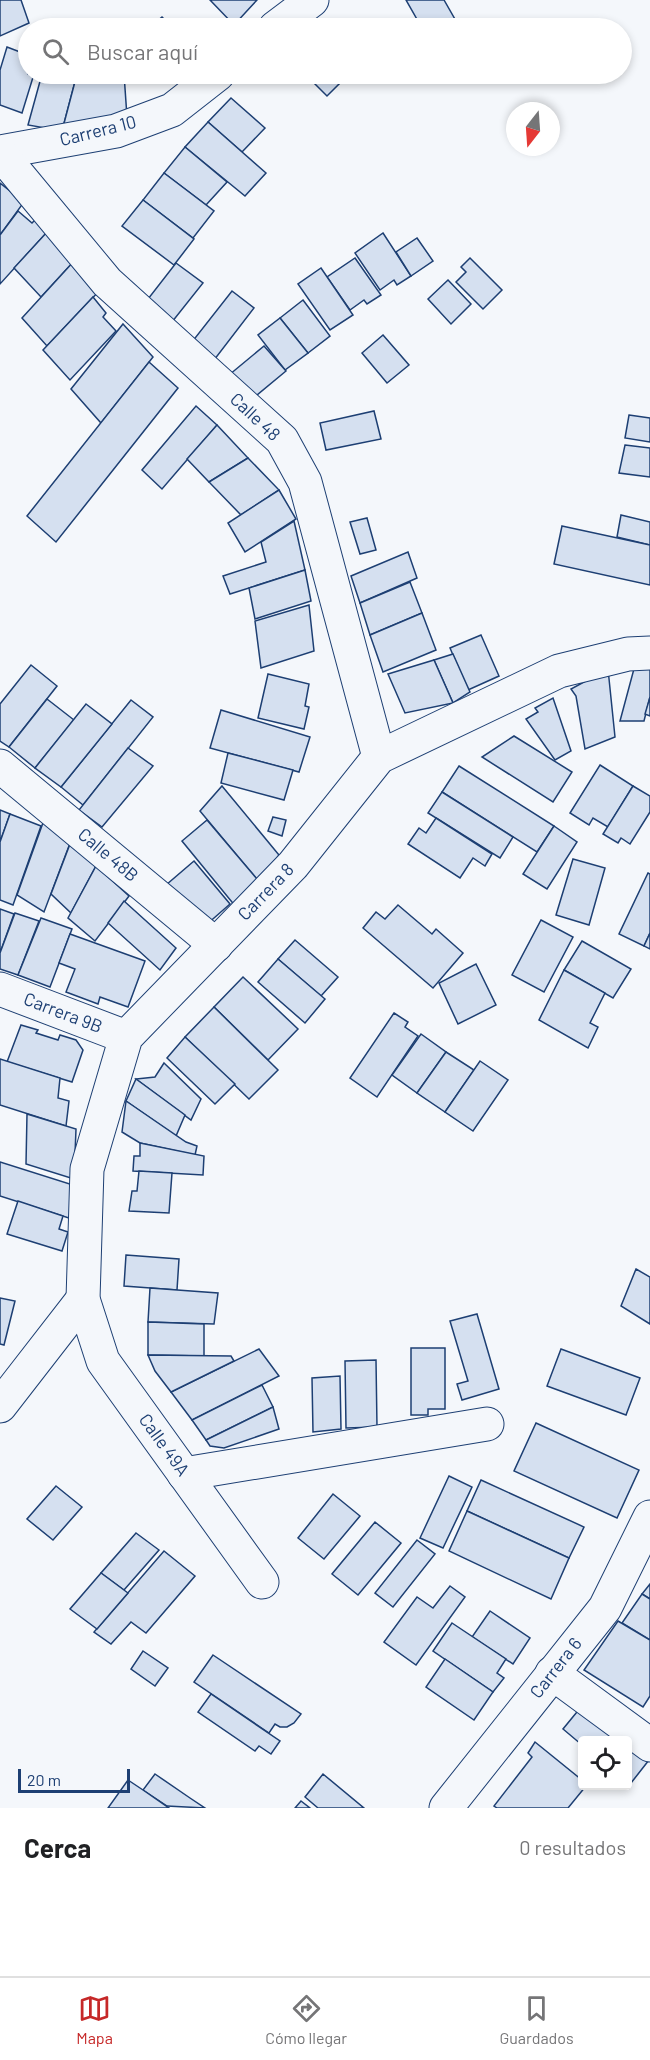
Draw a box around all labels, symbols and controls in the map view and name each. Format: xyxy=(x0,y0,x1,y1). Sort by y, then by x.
search box xyxy=(18,18,632,84)
icon: search xyxy=(39,35,72,68)
text: Buscar aquí xyxy=(87,38,198,64)
north arrow xyxy=(506,102,560,156)
street label: Carrera 10 xyxy=(57,110,138,150)
street label: Calle 48 xyxy=(226,387,285,445)
street label: Calle 48B xyxy=(74,823,143,886)
street label: Carrera 8 xyxy=(233,858,298,925)
street label: Carrera 9B xyxy=(21,987,106,1037)
street label: Calle 49A xyxy=(135,1409,195,1480)
street label: Carrera 6 xyxy=(525,1633,586,1702)
map controls xyxy=(578,1736,632,1790)
button: locate xyxy=(578,1736,632,1790)
scale bar xyxy=(18,1766,130,1794)
text: 20 m xyxy=(27,1770,61,1789)
text: Cerca xyxy=(24,1832,91,1863)
text: 0 resultados xyxy=(519,1835,626,1859)
tab: Mapa xyxy=(76,1992,113,2047)
tab: Cómo llegar xyxy=(265,1992,347,2047)
tab: Guardados xyxy=(499,1992,574,2047)

